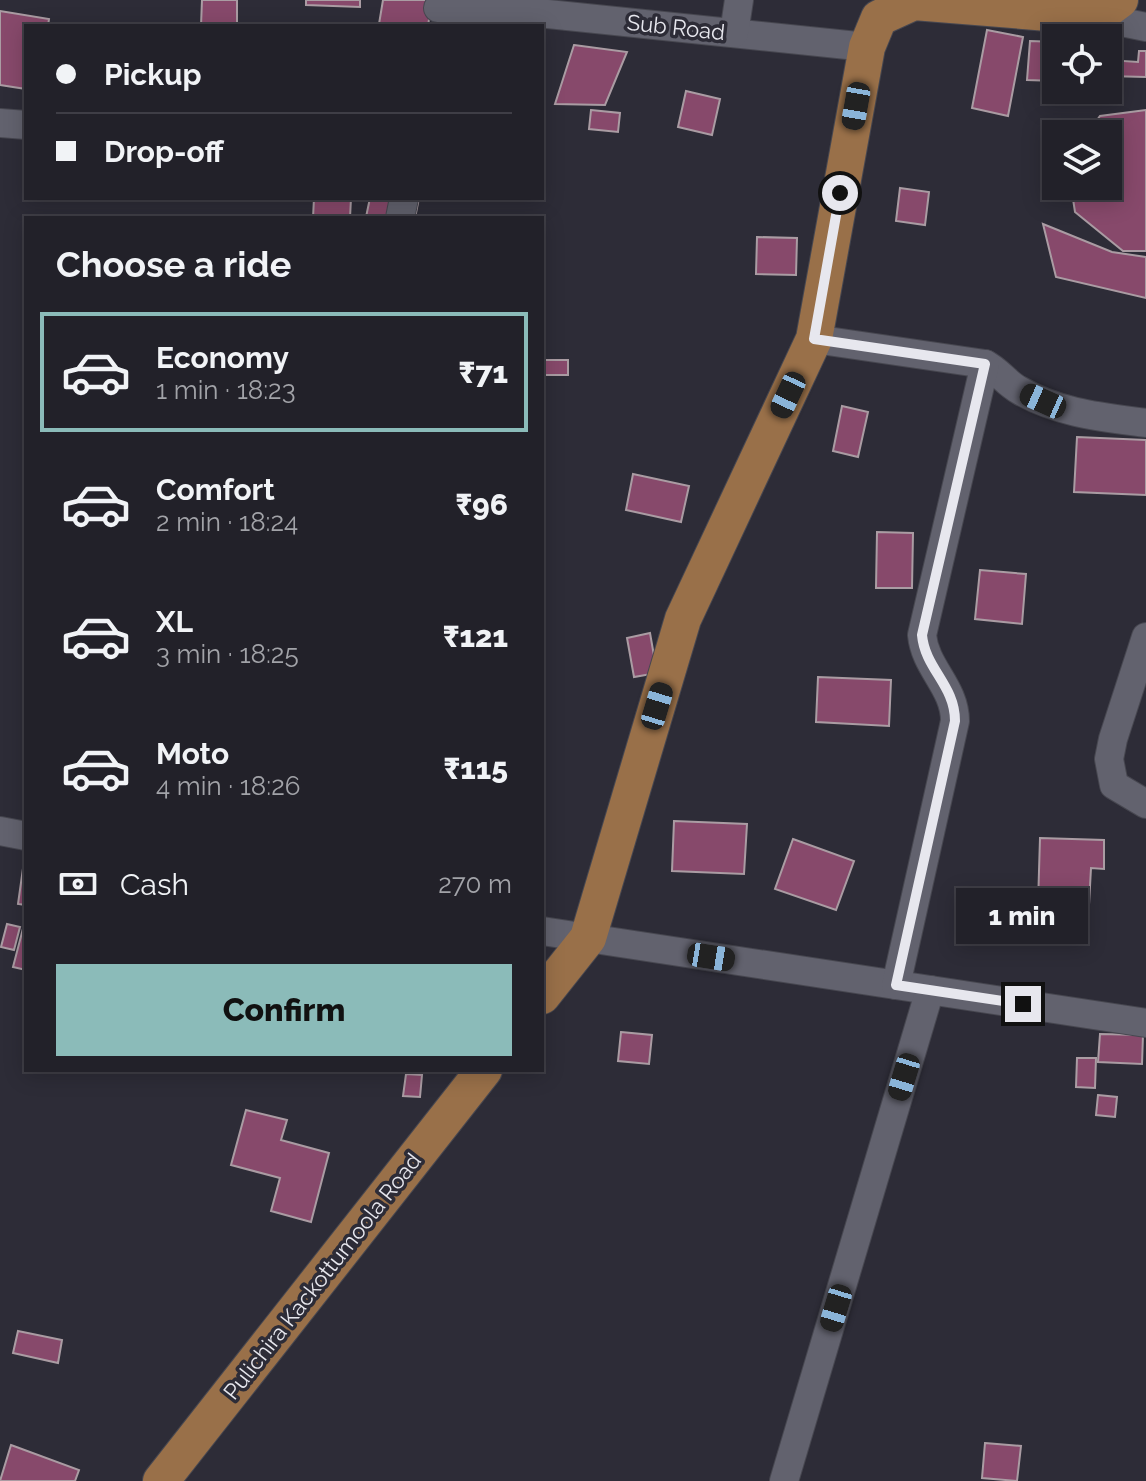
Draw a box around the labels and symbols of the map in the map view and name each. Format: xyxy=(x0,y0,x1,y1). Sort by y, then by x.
street label: Sub Road xyxy=(626,9,726,45)
car xyxy=(840,80,872,132)
route start xyxy=(822,175,858,211)
car xyxy=(767,368,809,422)
car xyxy=(1016,380,1070,422)
car xyxy=(639,680,675,732)
callout: 1 min xyxy=(957,888,1089,944)
car xyxy=(685,941,737,973)
route end xyxy=(1005,986,1041,1022)
car xyxy=(886,1051,922,1103)
street label: Pulichira Kackottumoola Road xyxy=(218,1148,426,1404)
car xyxy=(818,1282,854,1334)

